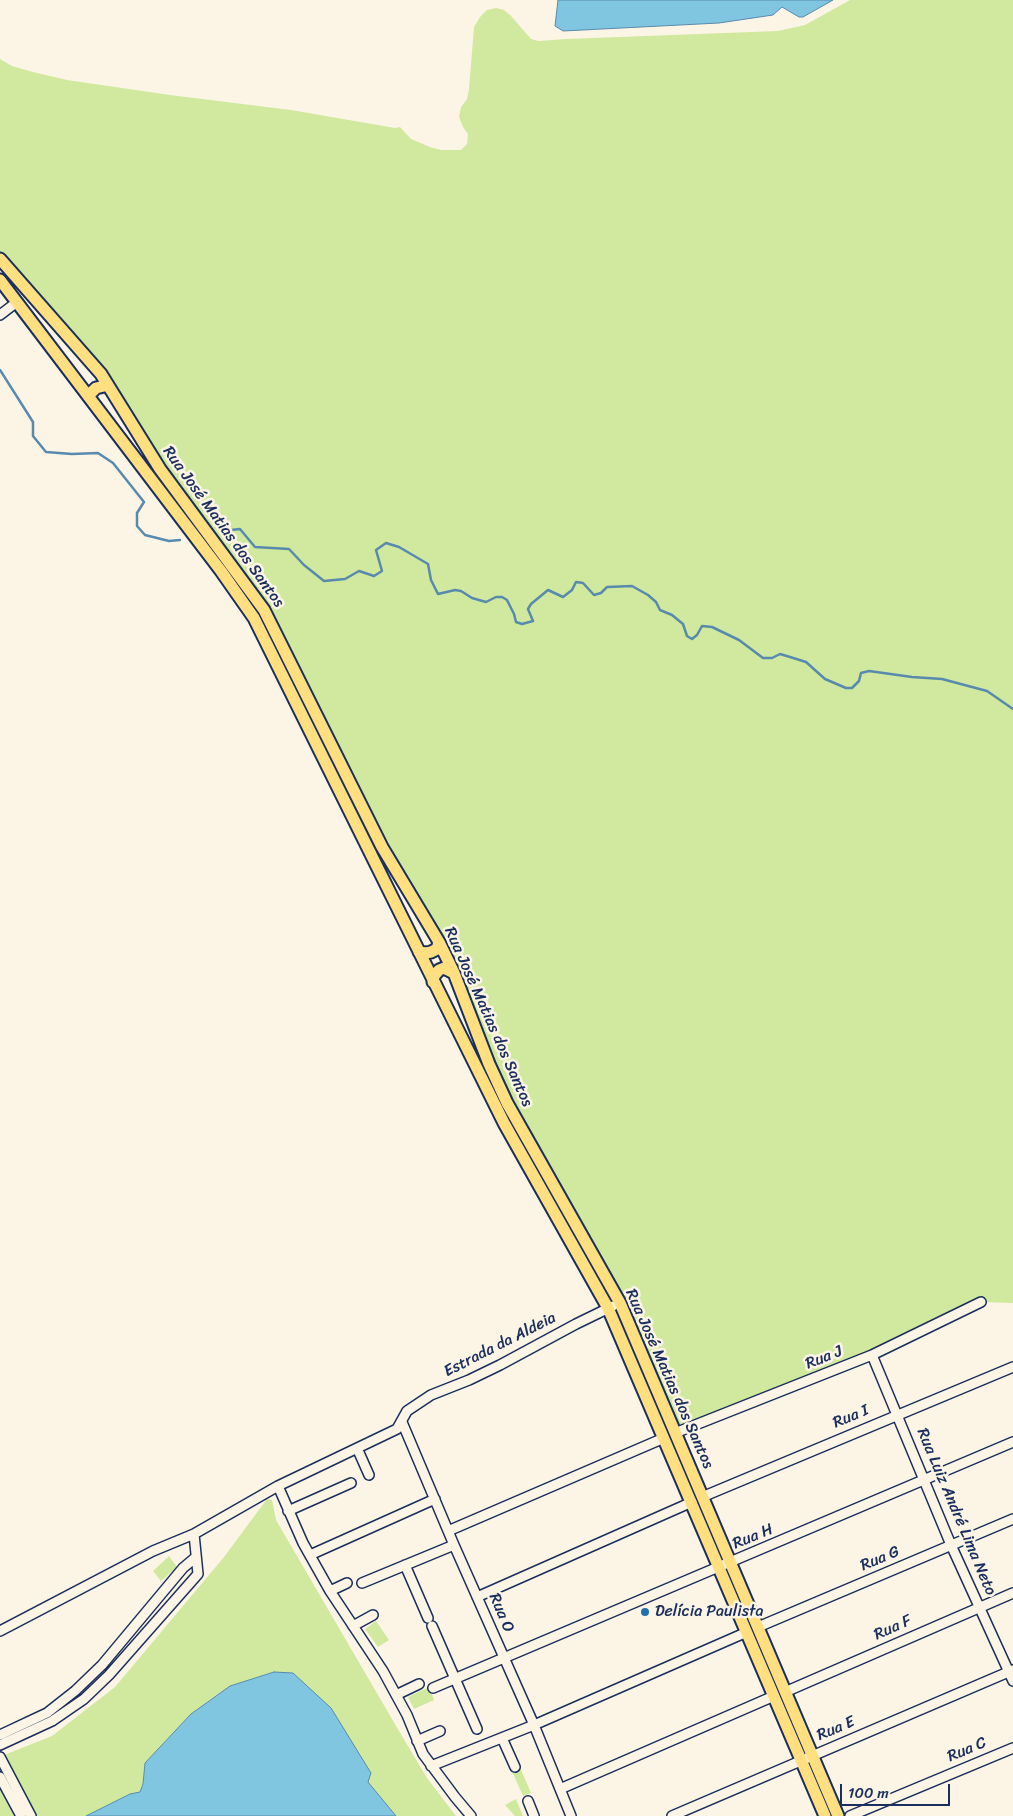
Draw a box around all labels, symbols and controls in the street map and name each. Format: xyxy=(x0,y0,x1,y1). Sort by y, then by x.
street label: Rua José Matias dos Santos xyxy=(158,443,288,611)
street label: Rua José Matias dos Santos xyxy=(440,924,536,1110)
street label: Rua José Matias dos Santos xyxy=(621,1286,717,1472)
street label: Estrada da Aldeia xyxy=(441,1308,559,1382)
street label: Rua J xyxy=(803,1342,845,1374)
street label: Rua I xyxy=(830,1401,872,1433)
street label: Rua Luiz André Lima Neto xyxy=(912,1425,1000,1599)
street label: Rua H xyxy=(730,1520,776,1554)
street label: Rua G xyxy=(858,1542,902,1576)
street label: Rua O xyxy=(484,1590,518,1636)
place label: Delícia Paulista xyxy=(655,1602,763,1622)
marker: Delícia Paulista xyxy=(639,1606,651,1618)
street label: Rua F xyxy=(871,1611,915,1645)
street label: Rua E xyxy=(814,1712,858,1746)
street label: Rua C xyxy=(945,1733,989,1767)
scale bar xyxy=(843,1774,953,1806)
text: 100 m xyxy=(848,1780,889,1806)

